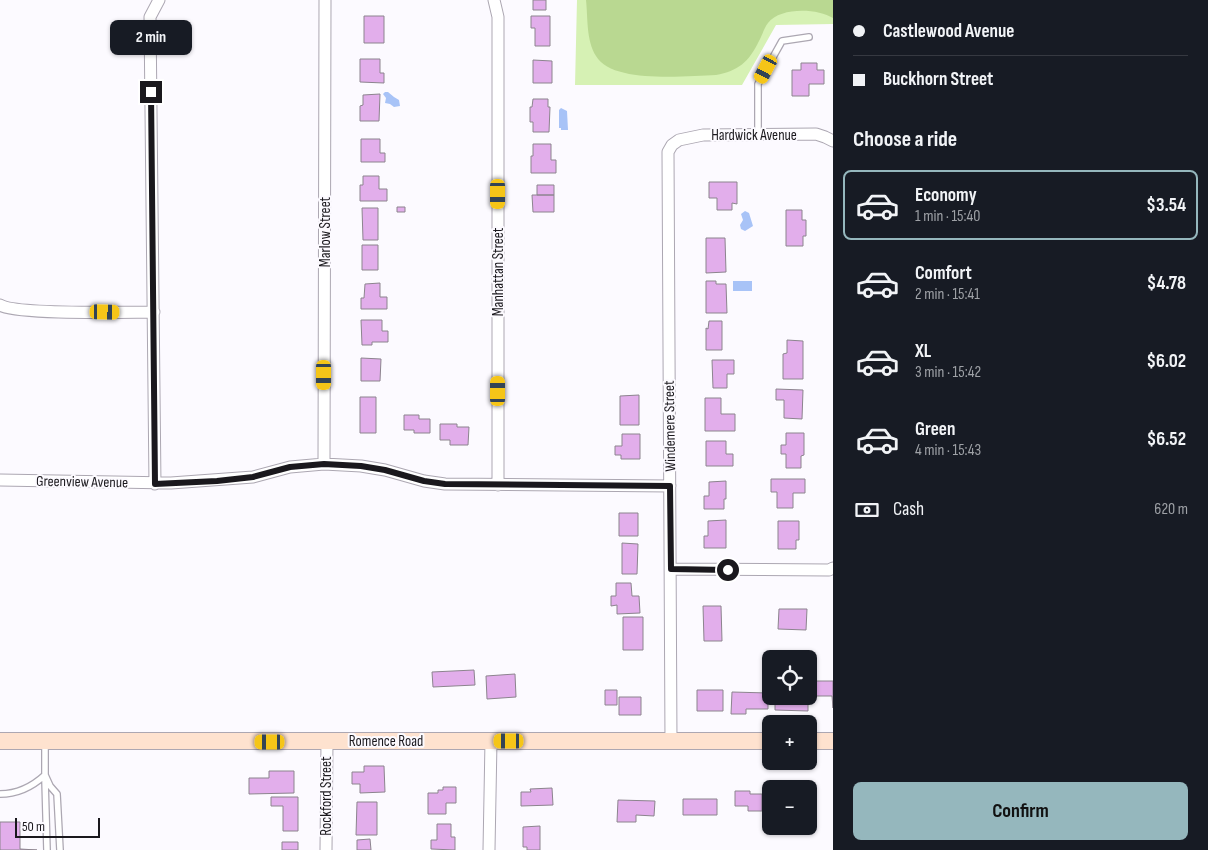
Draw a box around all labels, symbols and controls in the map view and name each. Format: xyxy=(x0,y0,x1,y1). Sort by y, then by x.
callout: 2 min xyxy=(110,19,192,54)
text: Castlewood Avenue xyxy=(883,20,1014,43)
text: 2 min xyxy=(136,28,166,47)
car xyxy=(752,52,779,86)
text: Buckhorn Street xyxy=(883,68,993,91)
route end xyxy=(140,81,162,103)
street label: Hardwick Avenue xyxy=(711,126,797,145)
text: Choose a ride xyxy=(853,126,957,153)
car xyxy=(490,179,505,209)
icon: car xyxy=(855,183,900,228)
text: Economy xyxy=(915,184,977,207)
text: $3.54 xyxy=(1146,194,1186,217)
street label: Marlow Street xyxy=(316,196,335,267)
text: 1 min · 15:40 xyxy=(915,207,980,226)
street label: Manhattan Street xyxy=(489,227,508,316)
icon: car xyxy=(855,261,900,306)
text: Comfort xyxy=(915,262,972,285)
text: $4.78 xyxy=(1147,272,1186,295)
text: 2 min · 15:41 xyxy=(915,285,980,304)
car xyxy=(89,304,120,320)
icon: car xyxy=(855,339,900,384)
text: XL xyxy=(915,340,931,363)
text: $6.02 xyxy=(1146,350,1186,373)
car xyxy=(316,360,331,390)
text: 3 min · 15:42 xyxy=(915,363,981,382)
car xyxy=(490,376,505,406)
street label: Windemere Street xyxy=(660,380,680,472)
icon: car xyxy=(855,417,900,462)
text: Green xyxy=(915,418,955,441)
text: $6.52 xyxy=(1147,428,1186,451)
text: 4 min · 15:43 xyxy=(915,441,981,460)
street label: Greenview Avenue xyxy=(36,472,128,492)
icon: cash xyxy=(853,496,881,524)
text: Cash xyxy=(893,498,924,521)
text: 620 m xyxy=(1154,500,1188,519)
route start xyxy=(717,559,739,581)
map controls xyxy=(762,650,817,835)
button: locate xyxy=(762,650,817,705)
button: + xyxy=(762,715,817,770)
street label: Romence Road xyxy=(349,732,423,751)
car xyxy=(494,734,524,749)
car xyxy=(255,735,285,750)
street label: Rockford Street xyxy=(317,756,336,836)
button: − xyxy=(762,780,817,835)
button: Confirm xyxy=(853,782,1188,840)
scale bar xyxy=(15,815,100,838)
text: 50 m xyxy=(22,818,45,835)

